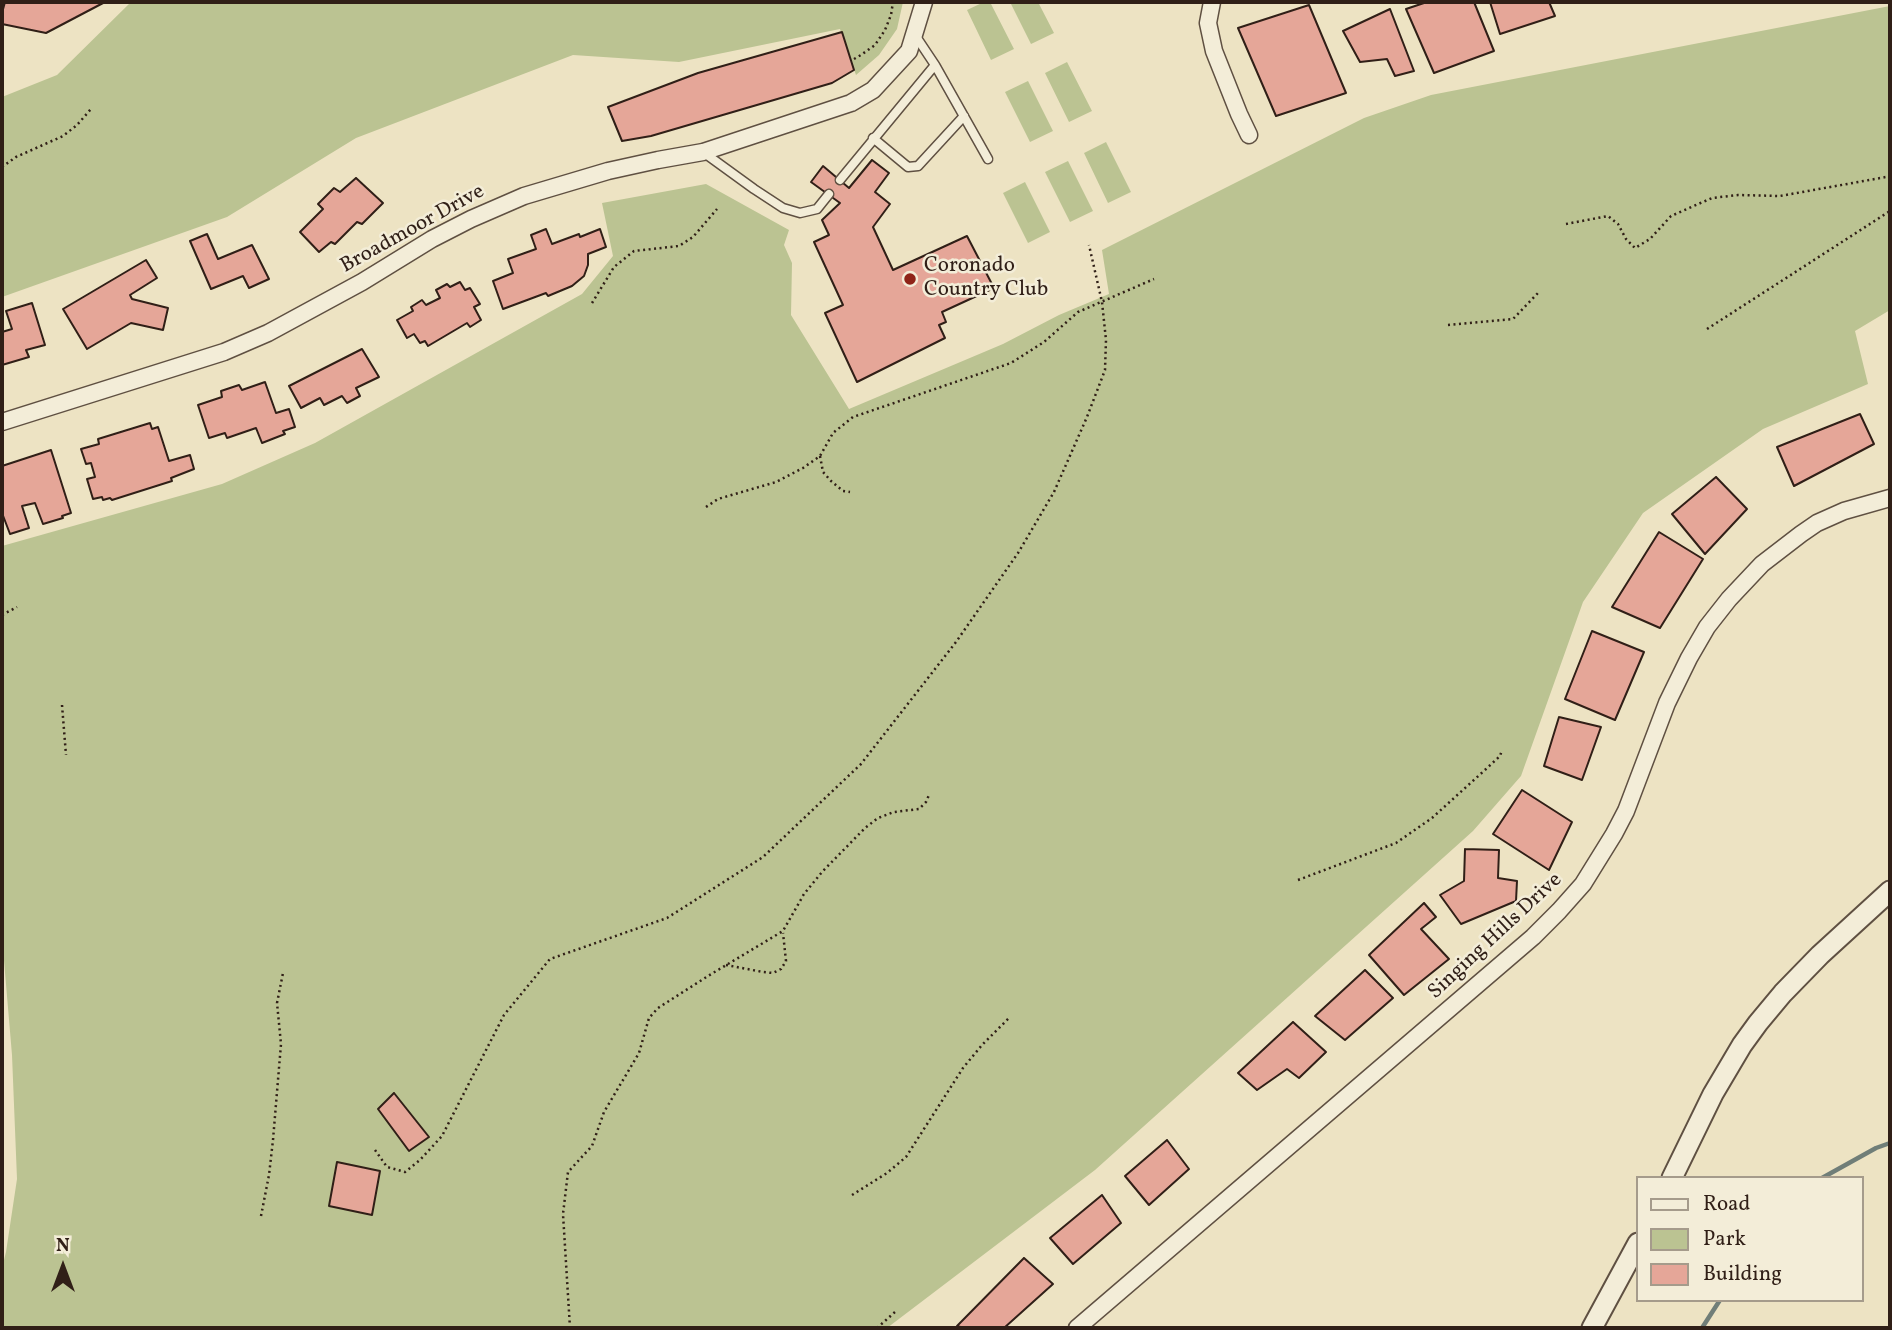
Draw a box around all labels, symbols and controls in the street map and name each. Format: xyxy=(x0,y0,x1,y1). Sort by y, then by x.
street label: Broadmoor Drive xyxy=(337,180,489,280)
place label: Coronado Country Club xyxy=(924,254,1048,304)
marker: Coronado Country Club xyxy=(902,271,918,287)
street label: Singing Hills Drive xyxy=(1424,868,1568,1006)
legend xyxy=(1636,1176,1864,1302)
text: Road xyxy=(1703,1190,1750,1219)
text: Park xyxy=(1703,1225,1746,1254)
north arrow xyxy=(28,1232,98,1302)
text: N xyxy=(56,1233,70,1259)
text: Building xyxy=(1703,1260,1782,1289)

